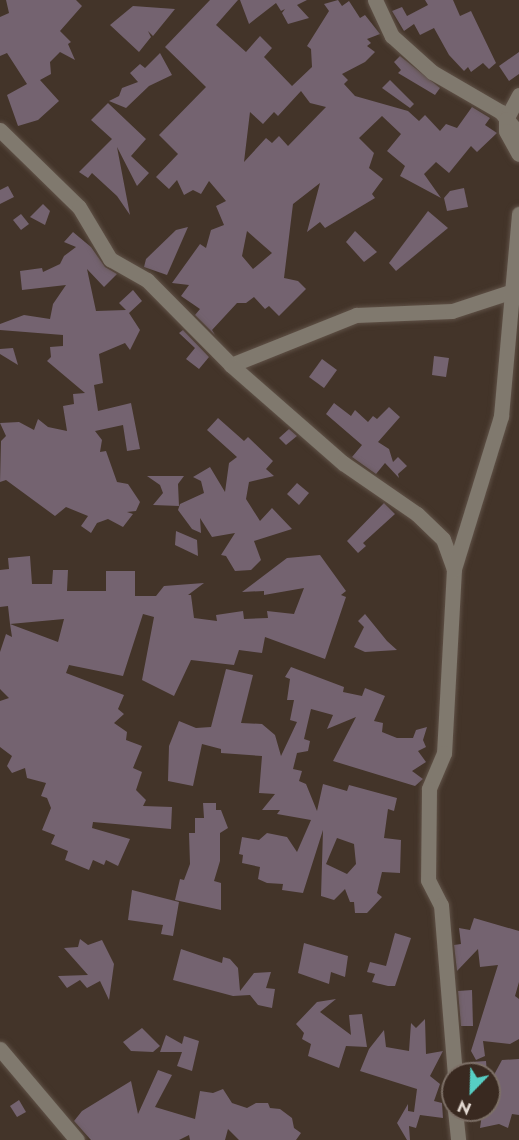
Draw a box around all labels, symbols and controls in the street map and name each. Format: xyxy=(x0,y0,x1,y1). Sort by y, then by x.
north arrow xyxy=(441,1062,501,1122)
text: N xyxy=(454,1094,475,1120)

